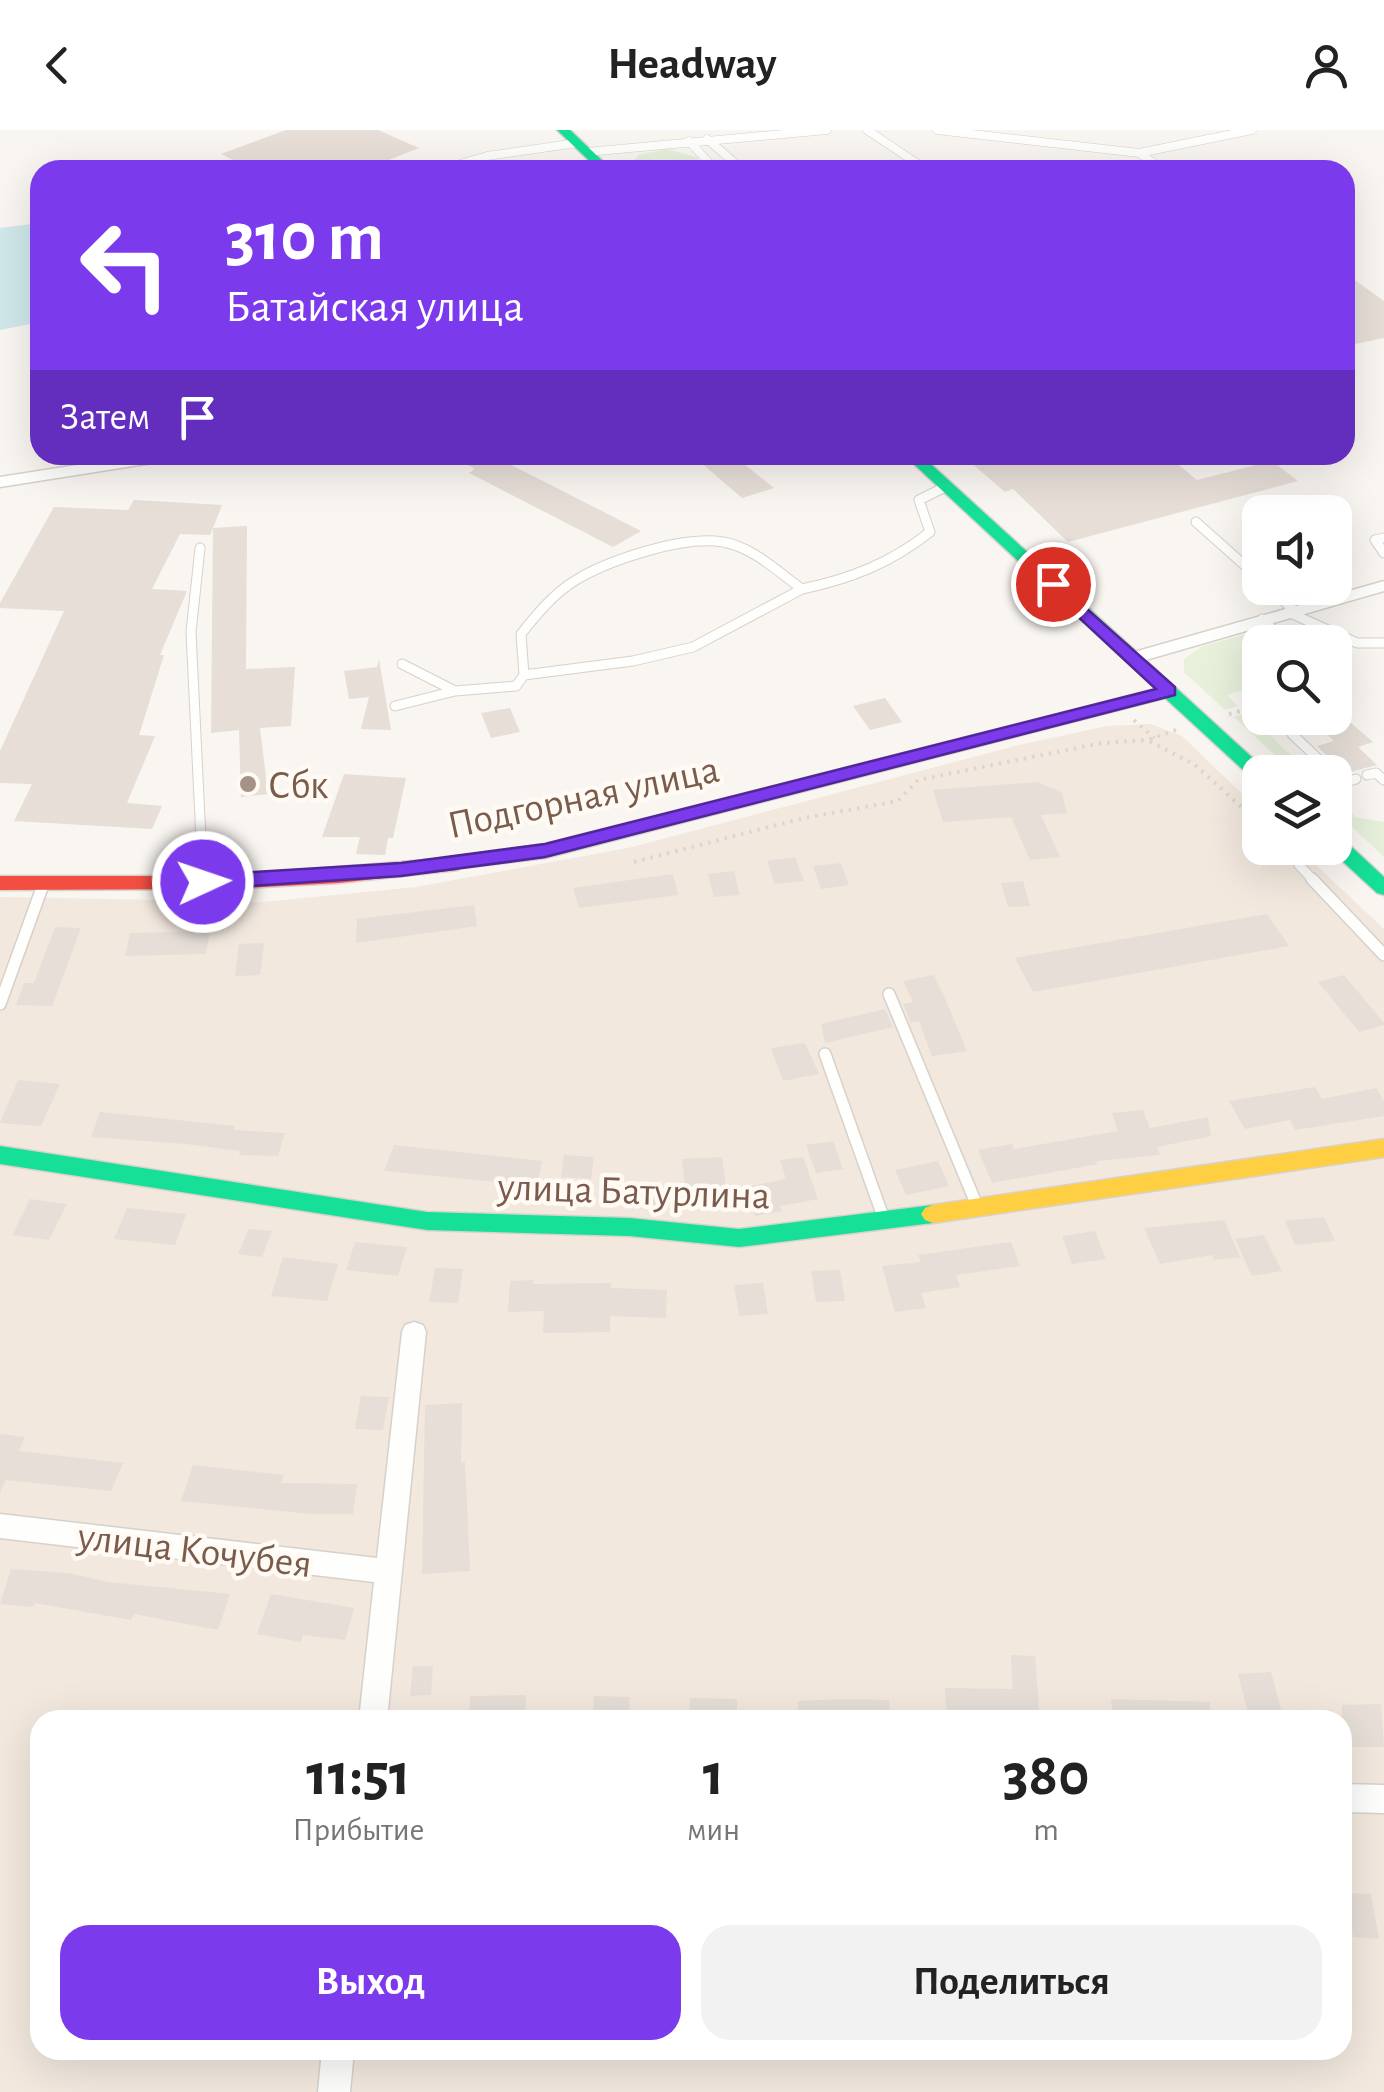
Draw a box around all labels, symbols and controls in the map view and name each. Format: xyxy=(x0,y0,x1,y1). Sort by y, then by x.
icon: back xyxy=(30,38,85,93)
icon: person xyxy=(1299,38,1354,93)
text: Headway xyxy=(607,42,777,87)
icon: left xyxy=(60,200,190,330)
text: 310 m xyxy=(225,203,384,273)
text: Батайская улица xyxy=(225,285,524,330)
icon: arrive xyxy=(170,390,225,445)
text: Затем xyxy=(60,399,150,437)
map controls xyxy=(1242,495,1352,865)
button: sound xyxy=(1242,495,1352,605)
pin xyxy=(1011,542,1096,627)
icon: arrive xyxy=(1026,557,1081,612)
button: search xyxy=(1242,625,1352,735)
street label: Подгорная улица xyxy=(444,750,723,846)
button: layers xyxy=(1242,755,1352,865)
place label: Сбк xyxy=(268,766,328,806)
marker: Сбк xyxy=(237,773,259,795)
position arrow xyxy=(151,830,255,934)
street label: улица Батурлина xyxy=(496,1167,771,1217)
street label: улица Кочубея xyxy=(75,1517,314,1585)
text: 11:51 xyxy=(306,1746,411,1806)
text: 1 xyxy=(703,1746,724,1806)
text: 380 xyxy=(1003,1746,1089,1806)
text: Прибытие xyxy=(293,1814,424,1846)
text: мин xyxy=(687,1814,740,1846)
text: m xyxy=(1033,1814,1059,1846)
button: Выход xyxy=(60,1925,681,2040)
button: Поделиться xyxy=(701,1925,1322,2040)

